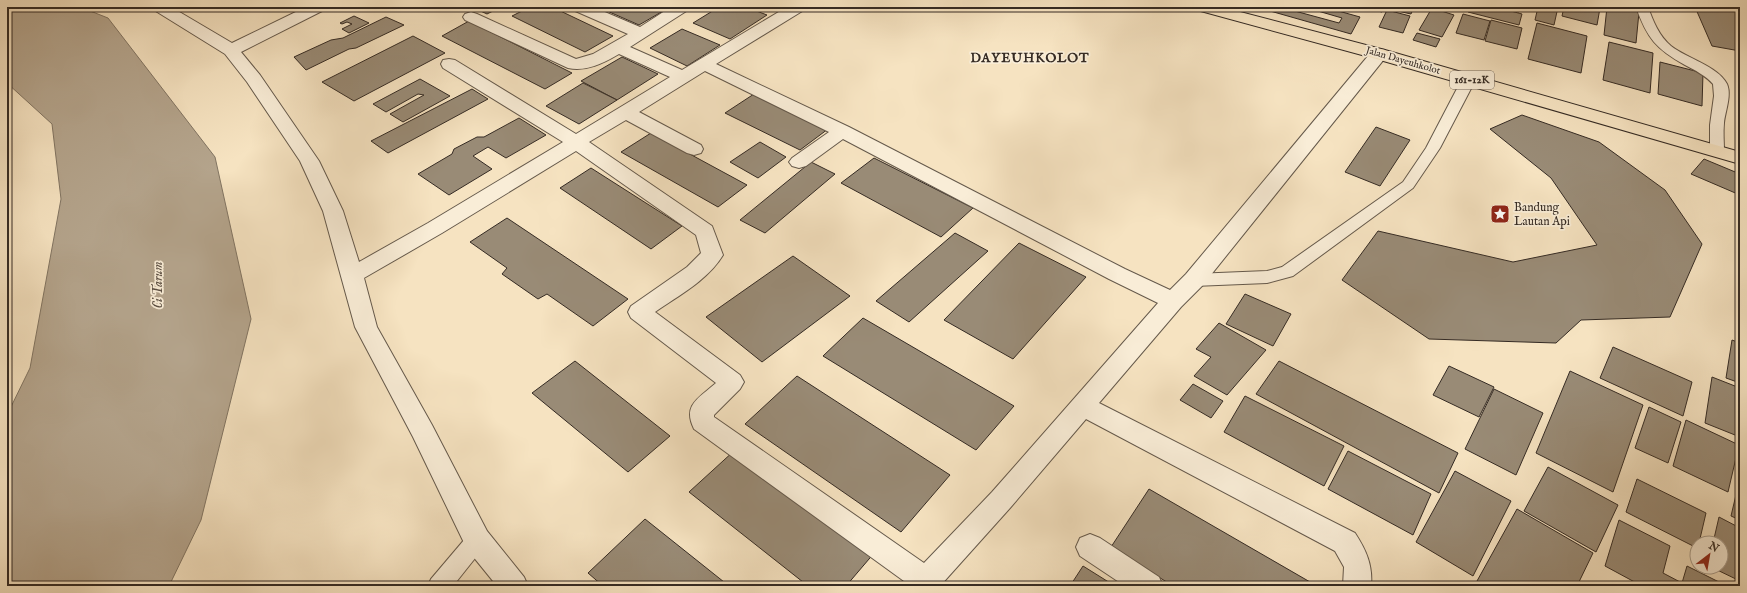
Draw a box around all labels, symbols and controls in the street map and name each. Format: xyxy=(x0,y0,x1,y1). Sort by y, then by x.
street label: Jalan Dayeuhkolot xyxy=(1363,44,1442,78)
district label: DAYEUHKOLOT xyxy=(970,50,1090,67)
road number: 161-12K xyxy=(1450,71,1494,89)
place label: Bandung Lautan Api xyxy=(1514,200,1570,230)
place icon: Bandung Lautan Api xyxy=(1489,203,1511,225)
water label: Ci Tarum xyxy=(150,262,167,308)
north arrow xyxy=(1689,535,1729,575)
text: N xyxy=(1705,538,1722,556)

